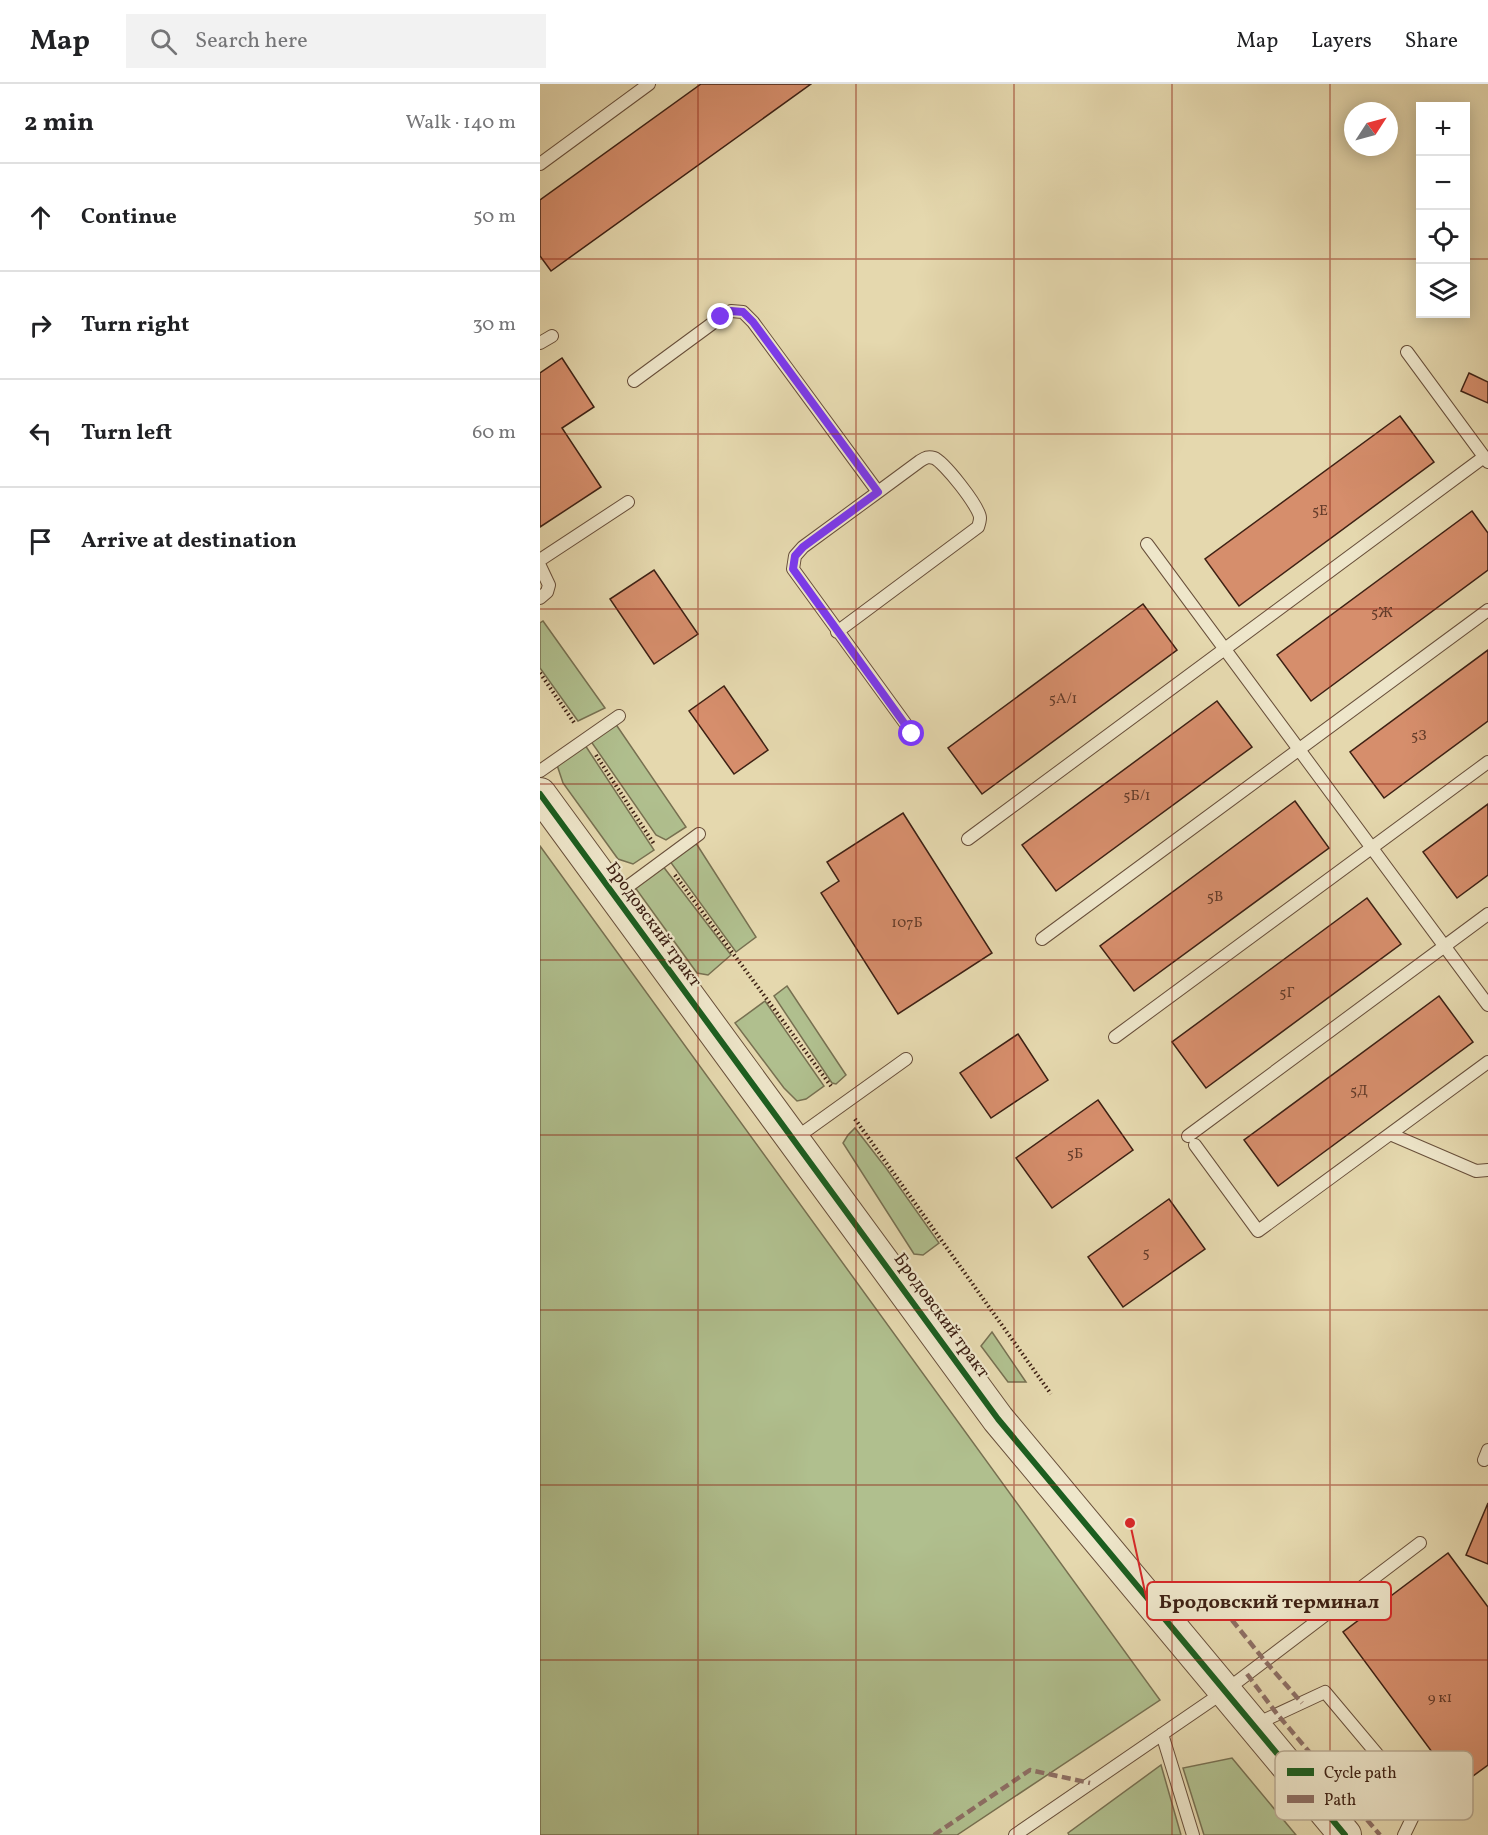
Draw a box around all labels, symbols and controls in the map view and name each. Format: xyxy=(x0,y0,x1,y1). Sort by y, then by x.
search box xyxy=(126,14,546,68)
text: Map xyxy=(30,22,90,61)
icon: search xyxy=(147,25,180,58)
text: Search here xyxy=(195,26,308,57)
text: Map xyxy=(1236,27,1278,56)
text: Layers xyxy=(1311,27,1372,56)
text: Share xyxy=(1405,27,1458,56)
north arrow xyxy=(1344,102,1398,156)
map controls xyxy=(1416,102,1470,318)
button: + xyxy=(1416,102,1470,156)
text: 2 min xyxy=(24,105,94,141)
text: Walk · 140 m xyxy=(406,109,516,137)
button: − xyxy=(1416,156,1470,210)
icon: ahead xyxy=(24,201,57,234)
text: Continue xyxy=(81,202,177,233)
text: 50 m xyxy=(473,203,516,231)
button: locate xyxy=(1416,210,1470,264)
button: layers xyxy=(1416,264,1470,318)
route end xyxy=(707,303,733,329)
icon: right xyxy=(24,309,57,342)
text: Turn right xyxy=(81,310,189,341)
text: 30 m xyxy=(472,311,516,339)
icon: left xyxy=(24,417,57,450)
text: Turn left xyxy=(81,418,172,449)
text: 60 m xyxy=(472,419,516,447)
house number: 5Е xyxy=(1312,501,1328,522)
icon: arrive xyxy=(24,525,57,558)
text: Arrive at destination xyxy=(81,526,297,557)
house number: 5Ж xyxy=(1371,603,1393,624)
house number: 5А/1 xyxy=(1049,689,1077,710)
route start xyxy=(898,720,924,746)
house number: 5З xyxy=(1411,726,1427,747)
house number: 5Б/1 xyxy=(1123,786,1151,807)
street label: Бродовский тракт xyxy=(599,857,707,993)
house number: 5В xyxy=(1207,887,1223,908)
house number: 107Б xyxy=(891,913,923,934)
house number: 5Г xyxy=(1279,983,1295,1004)
house number: 5Д xyxy=(1350,1081,1368,1102)
house number: 5Б xyxy=(1067,1144,1083,1165)
house number: 5 xyxy=(1142,1243,1150,1264)
street label: Бродовский тракт xyxy=(887,1248,995,1384)
callout: Бродовский терминал xyxy=(1147,1582,1391,1620)
text: Бродовский терминал xyxy=(1159,1589,1379,1617)
house number: 9 к1 xyxy=(1428,1688,1452,1709)
legend xyxy=(1275,1751,1473,1820)
text: Cycle path xyxy=(1324,1763,1397,1785)
text: Path xyxy=(1324,1790,1356,1812)

